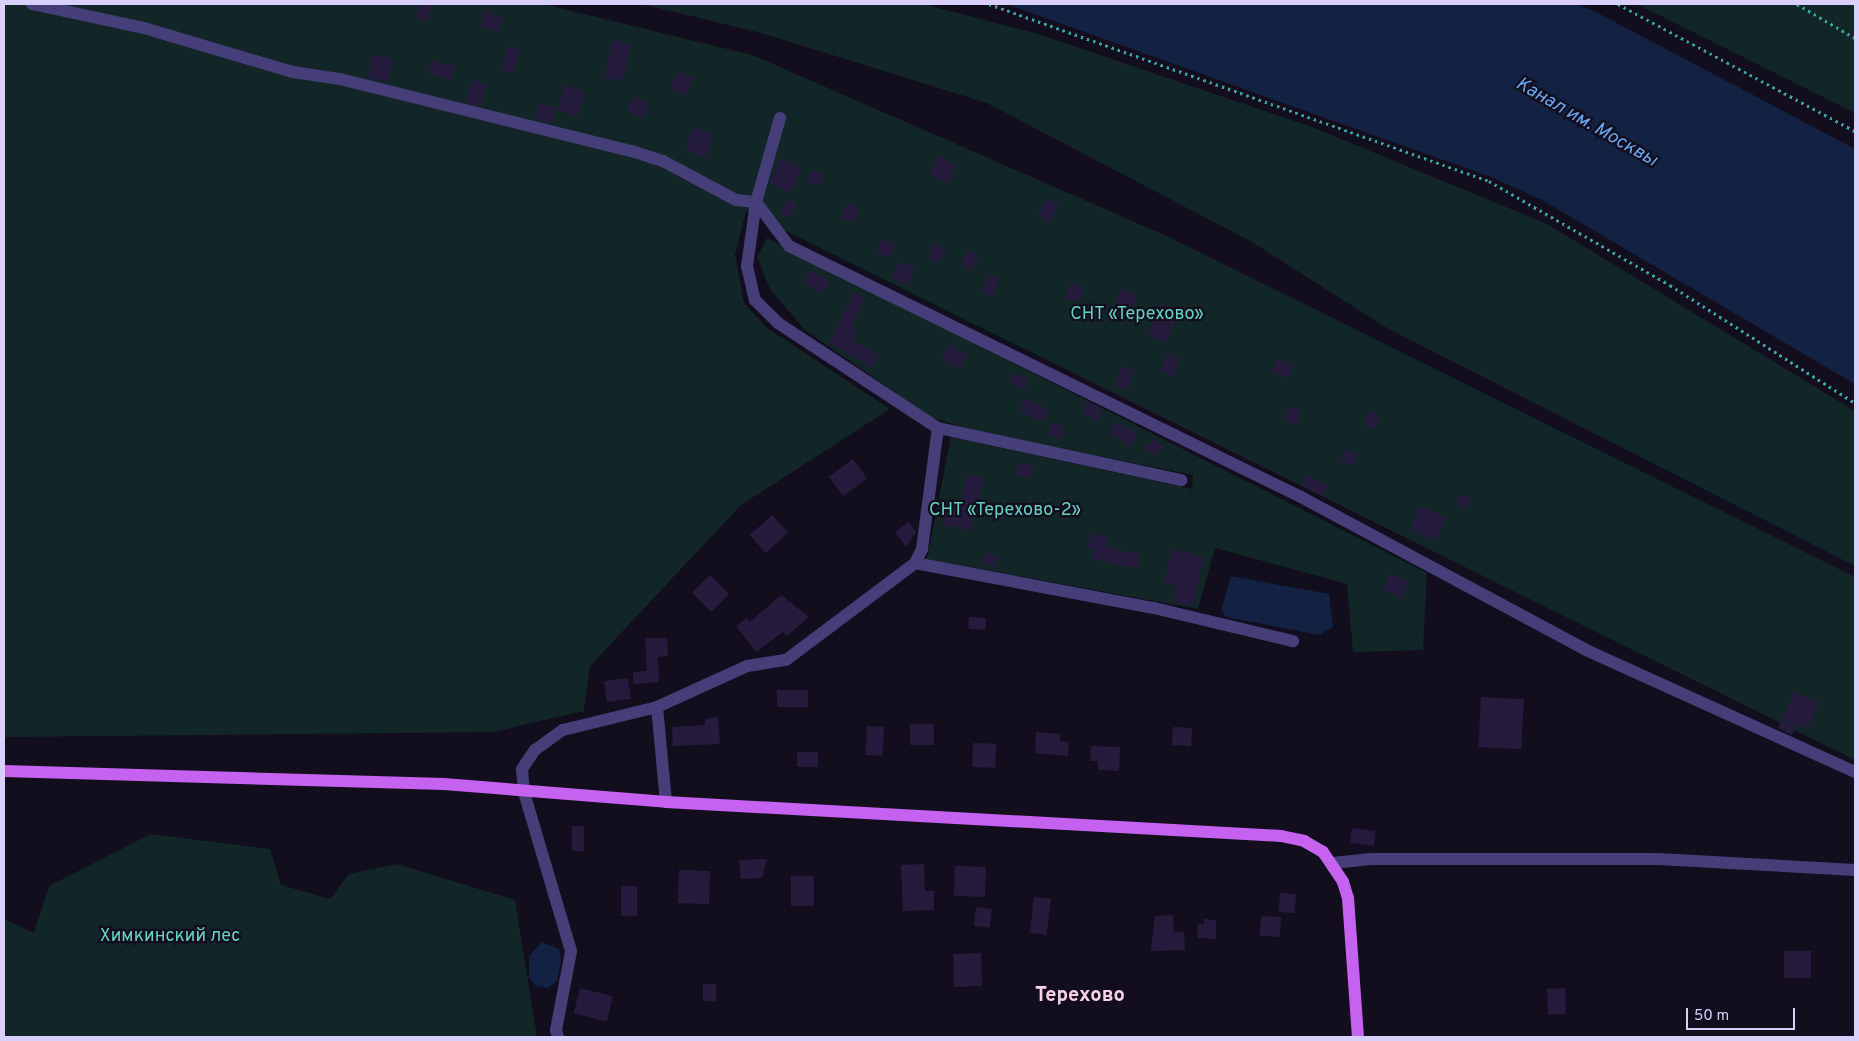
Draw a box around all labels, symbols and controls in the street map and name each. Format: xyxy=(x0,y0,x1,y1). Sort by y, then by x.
water label: Канал им. Москвы xyxy=(1511,73,1661,173)
park label: СНТ «Терехово» xyxy=(1070,304,1204,326)
park label: СНТ «Терехово-2» xyxy=(929,500,1081,522)
park label: Химкинский лес xyxy=(100,926,240,948)
district label: Терехово xyxy=(1035,984,1125,1008)
scale bar xyxy=(1689,998,1798,1030)
text: 50 m xyxy=(1694,1007,1729,1026)

